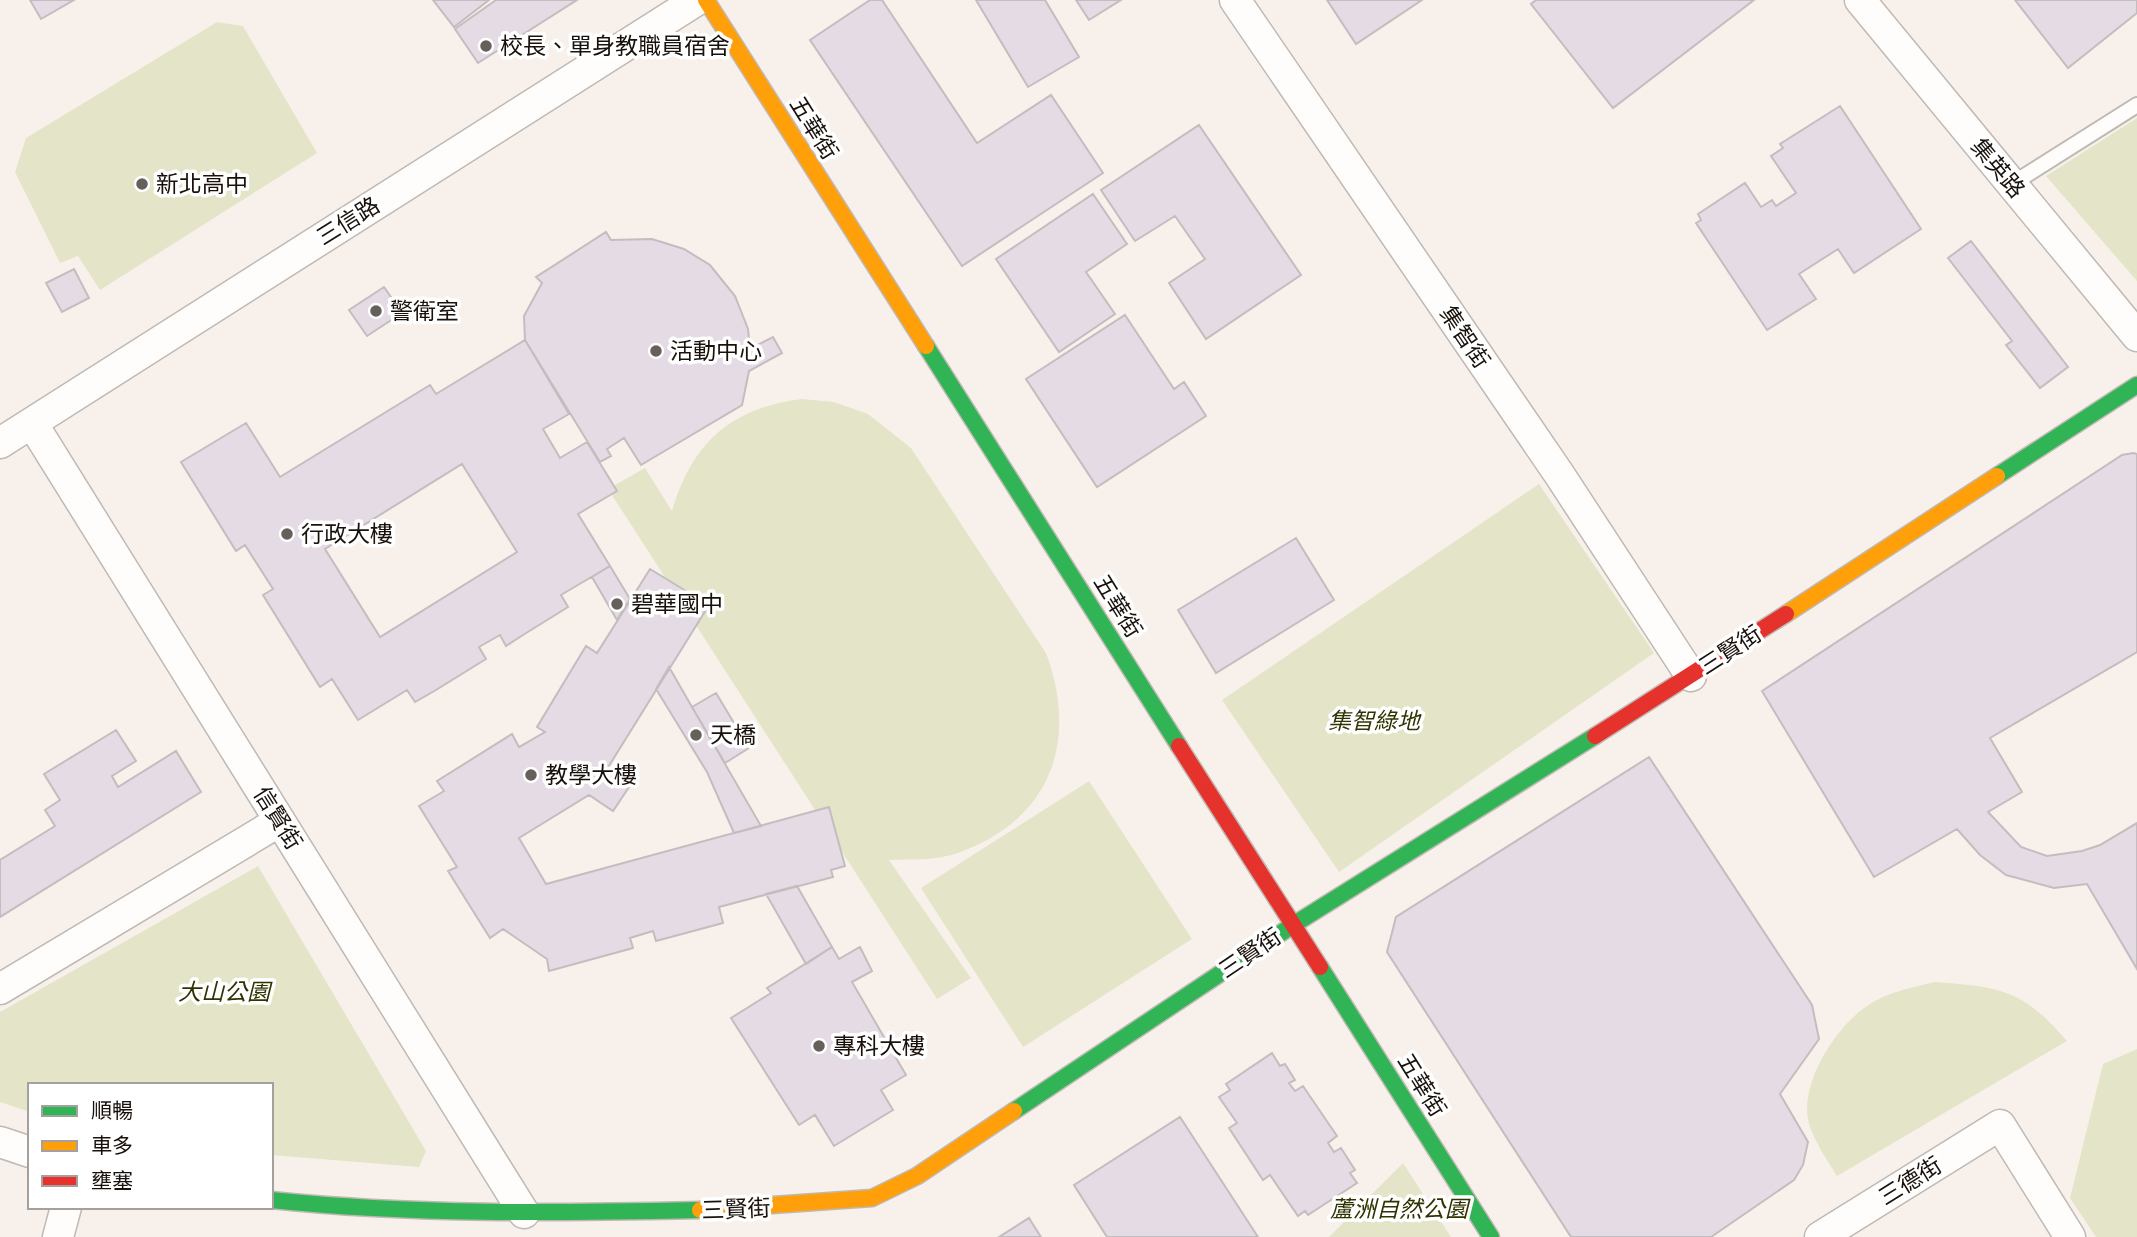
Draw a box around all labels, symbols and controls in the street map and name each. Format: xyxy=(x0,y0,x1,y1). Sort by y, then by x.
place label: 校長、單身教職員宿舍 xyxy=(500,32,730,60)
marker: 校長、單身教職員宿舍 xyxy=(478,38,494,54)
street label: 五華街 xyxy=(784,91,844,165)
street label: 集英路 xyxy=(1965,133,2031,203)
place label: 新北高中 xyxy=(156,170,248,198)
marker: 新北高中 xyxy=(134,176,150,192)
street label: 三信路 xyxy=(311,191,385,251)
place label: 警衛室 xyxy=(390,297,459,325)
street label: 集智街 xyxy=(1434,301,1496,373)
marker: 警衛室 xyxy=(368,303,384,319)
place label: 活動中心 xyxy=(670,337,762,365)
marker: 活動中心 xyxy=(648,343,664,359)
place label: 行政大樓 xyxy=(301,520,393,548)
marker: 行政大樓 xyxy=(279,526,295,542)
street label: 五華街 xyxy=(1088,569,1148,643)
place label: 碧華國中 xyxy=(631,590,723,618)
marker: 碧華國中 xyxy=(609,596,625,612)
street label: 三賢街 xyxy=(1693,619,1767,681)
park label: 集智綠地 xyxy=(1328,707,1422,735)
place label: 天橋 xyxy=(710,721,756,749)
marker: 天橋 xyxy=(688,727,704,743)
place label: 教學大樓 xyxy=(545,761,637,789)
marker: 教學大樓 xyxy=(523,767,539,783)
street label: 信賢街 xyxy=(248,781,308,855)
street label: 三賢街 xyxy=(1214,922,1286,984)
park label: 大山公園 xyxy=(178,978,273,1006)
place label: 專科大樓 xyxy=(833,1032,925,1060)
marker: 專科大樓 xyxy=(811,1038,827,1054)
street label: 五華街 xyxy=(1392,1048,1452,1122)
legend xyxy=(28,1083,273,1209)
text: 順暢 xyxy=(91,1098,133,1123)
text: 車多 xyxy=(91,1133,133,1158)
street label: 三德街 xyxy=(1873,1151,1947,1211)
text: 壅塞 xyxy=(91,1168,133,1193)
street label: 三賢街 xyxy=(701,1194,771,1224)
park label: 蘆洲自然公園 xyxy=(1330,1195,1471,1223)

